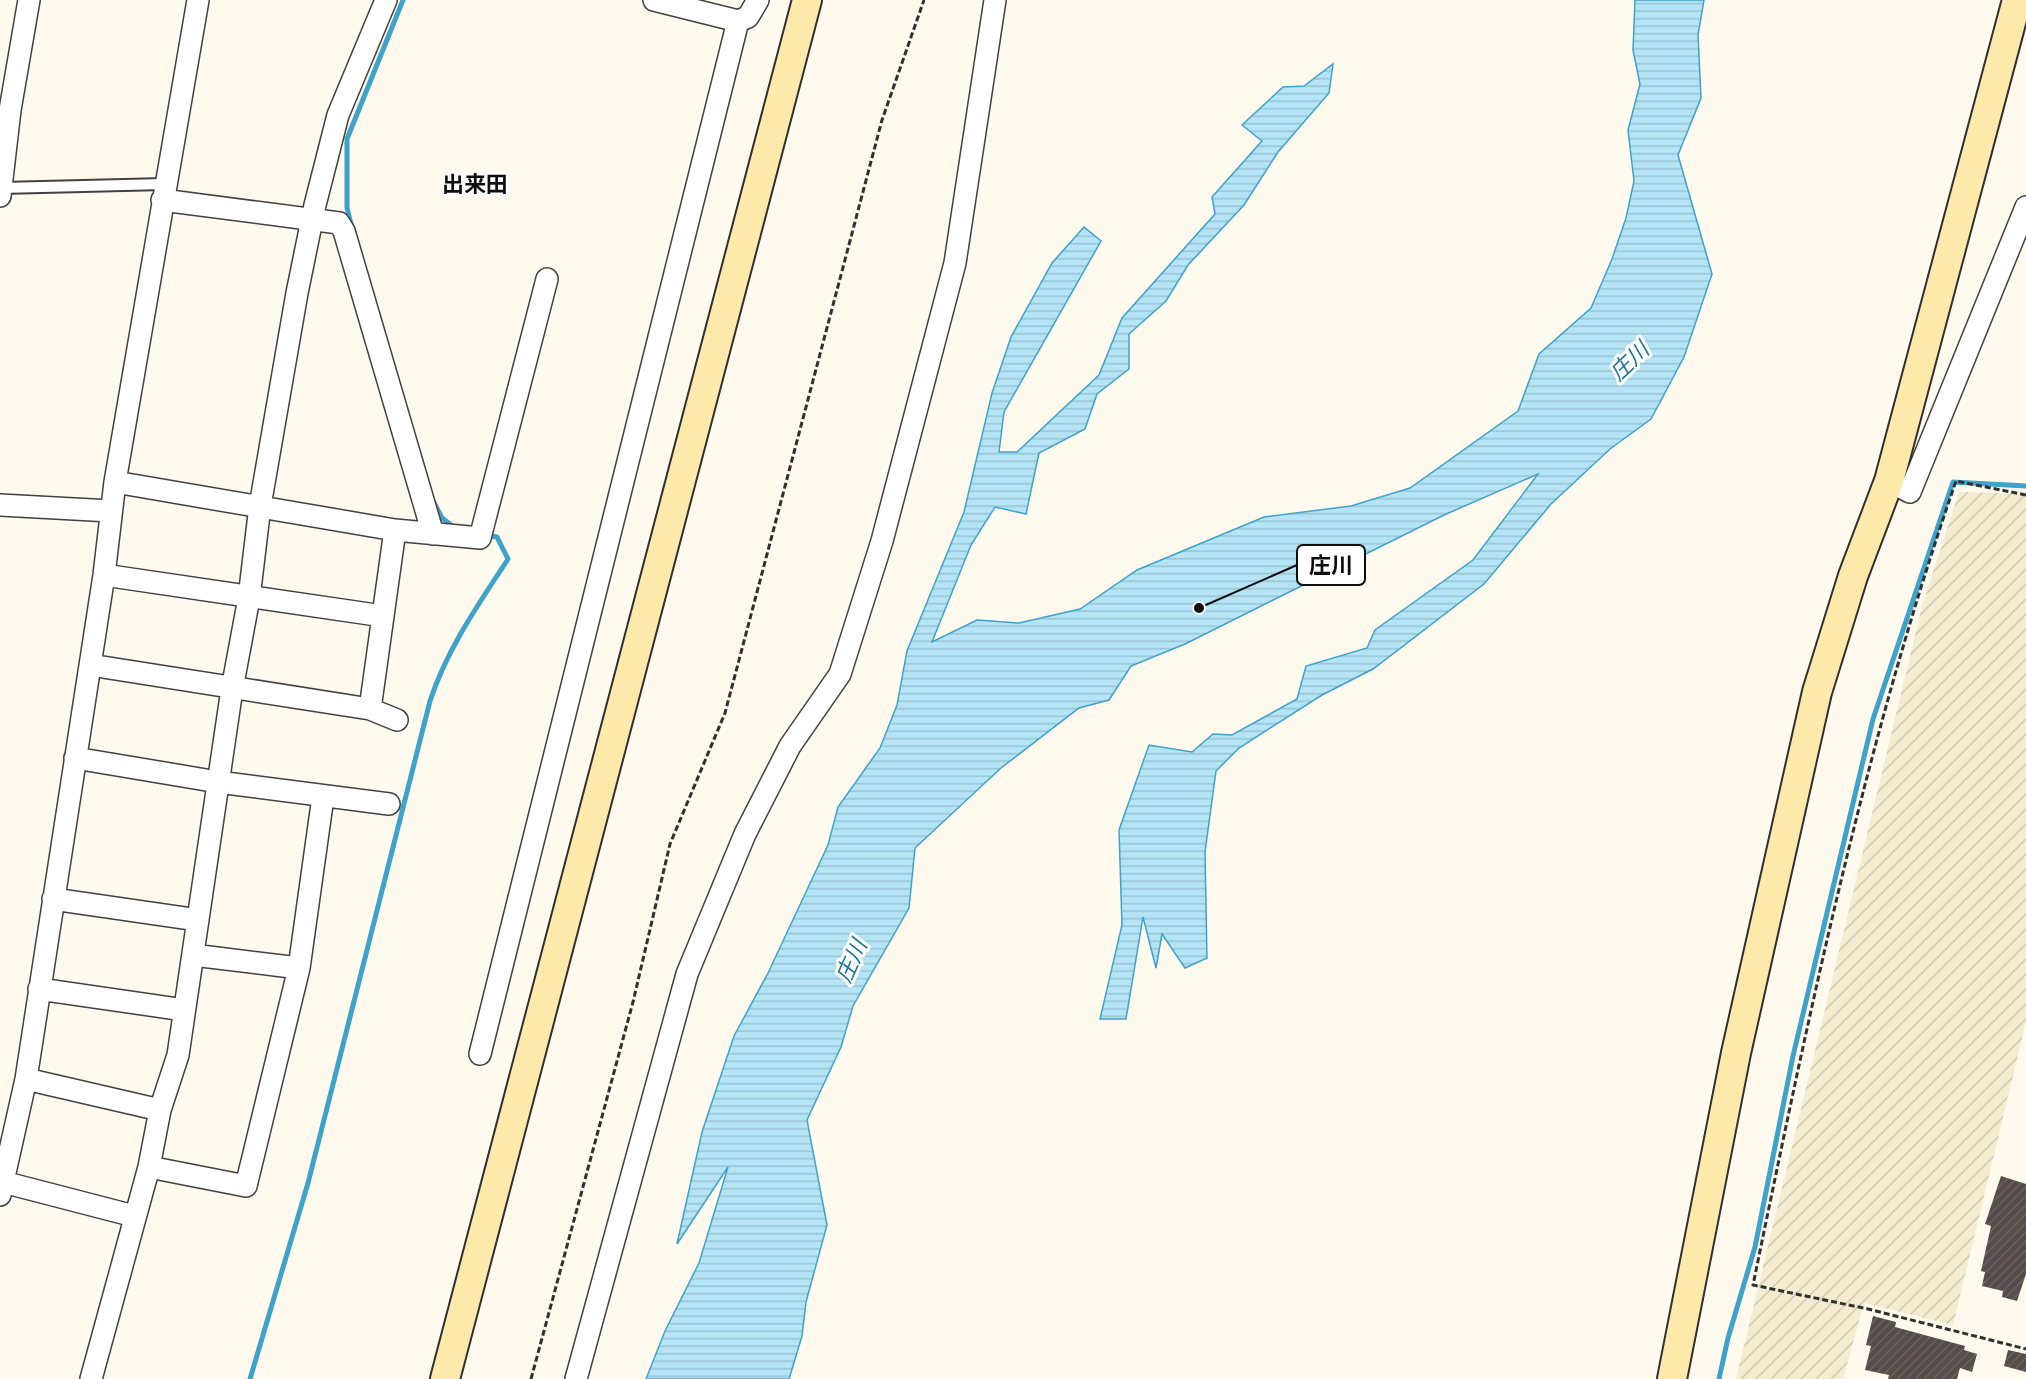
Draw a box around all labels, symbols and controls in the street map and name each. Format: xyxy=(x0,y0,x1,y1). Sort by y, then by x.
district label: 出来田 xyxy=(442,170,508,198)
water label: 庄川 xyxy=(1603,334,1656,386)
callout: 庄川 xyxy=(1297,545,1365,585)
text: 庄川 xyxy=(1309,551,1353,579)
water label: 庄川 xyxy=(829,933,874,987)

